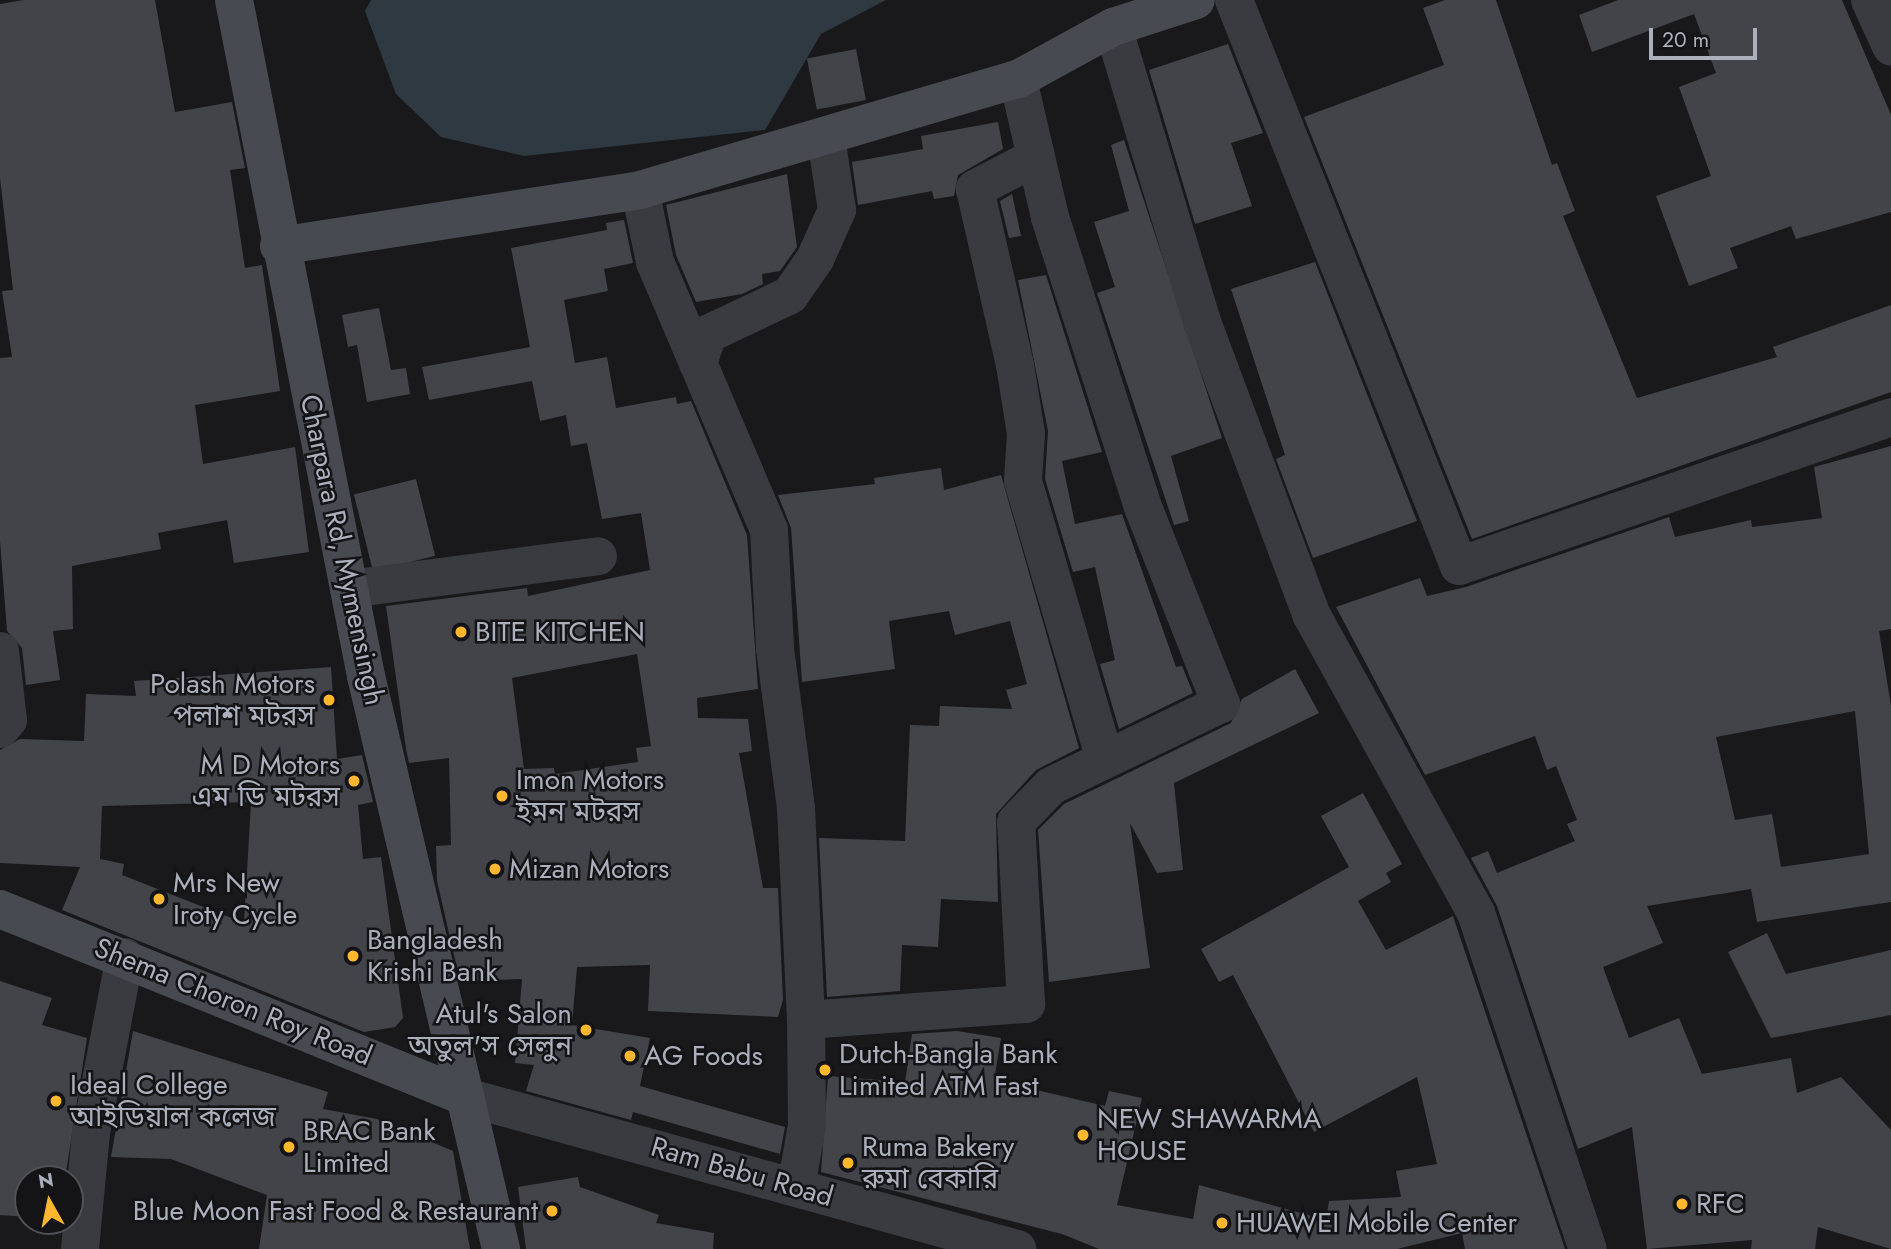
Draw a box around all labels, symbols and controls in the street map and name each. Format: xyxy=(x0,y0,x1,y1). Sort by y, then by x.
scale bar xyxy=(1653,14,1762,58)
text: 20 m xyxy=(1662,25,1709,55)
street label: Charpara Rd, Mymensingh xyxy=(293,392,391,708)
place label: BITE KITCHEN xyxy=(475,615,645,649)
marker: BITE KITCHEN xyxy=(453,624,469,640)
place label: Polash Motors পলাশ মটরস xyxy=(150,667,315,733)
marker: Polash Motors পলাশ মটরস xyxy=(321,692,337,708)
place label: M D Motors এম ডি মটরস xyxy=(192,748,340,814)
place label: Imon Motors ইমন মটরস xyxy=(516,763,664,829)
marker: M D Motors এম ডি মটরস xyxy=(346,773,362,789)
marker: Imon Motors ইমন মটরস xyxy=(494,788,510,804)
place label: Mizan Motors xyxy=(509,852,669,886)
marker: Mizan Motors xyxy=(487,861,503,877)
place label: Mrs New Iroty Cycle xyxy=(173,866,297,932)
marker: Mrs New Iroty Cycle xyxy=(151,891,167,907)
place label: Bangladesh Krishi Bank xyxy=(367,923,503,989)
street label: Shema Choron Roy Road xyxy=(89,931,377,1073)
marker: Bangladesh Krishi Bank xyxy=(345,948,361,964)
place label: Atul's Salon অতুল'স সেলুন xyxy=(408,997,572,1063)
marker: Atul's Salon অতুল'স সেলুন xyxy=(578,1022,594,1038)
place label: Dutch-Bangla Bank Limited ATM Fast xyxy=(839,1037,1058,1103)
place label: AG Foods xyxy=(644,1039,763,1073)
marker: AG Foods xyxy=(622,1048,638,1064)
marker: Dutch-Bangla Bank Limited ATM Fast xyxy=(817,1062,833,1078)
place label: Ideal College আইডিয়াল কলেজ xyxy=(70,1068,276,1134)
marker: Ideal College আইডিয়াল কলেজ xyxy=(48,1093,64,1109)
place label: NEW SHAWARMA HOUSE xyxy=(1097,1102,1322,1168)
place label: BRAC Bank Limited xyxy=(303,1114,436,1180)
marker: NEW SHAWARMA HOUSE xyxy=(1075,1127,1091,1143)
street label: Ram Babu Road xyxy=(647,1130,837,1214)
place label: Ruma Bakery রুমা বেকারি xyxy=(862,1130,1014,1196)
marker: BRAC Bank Limited xyxy=(281,1139,297,1155)
marker: Ruma Bakery রুমা বেকারি xyxy=(840,1155,856,1171)
north arrow xyxy=(14,1165,84,1235)
text: N xyxy=(36,1166,56,1195)
place label: RFC xyxy=(1696,1187,1745,1221)
place label: Blue Moon Fast Food & Restaurant xyxy=(133,1194,538,1228)
marker: RFC xyxy=(1674,1196,1690,1212)
marker: Blue Moon Fast Food & Restaurant xyxy=(544,1203,560,1219)
place label: HUAWEI Mobile Center xyxy=(1236,1206,1517,1240)
marker: HUAWEI Mobile Center xyxy=(1214,1215,1230,1231)

